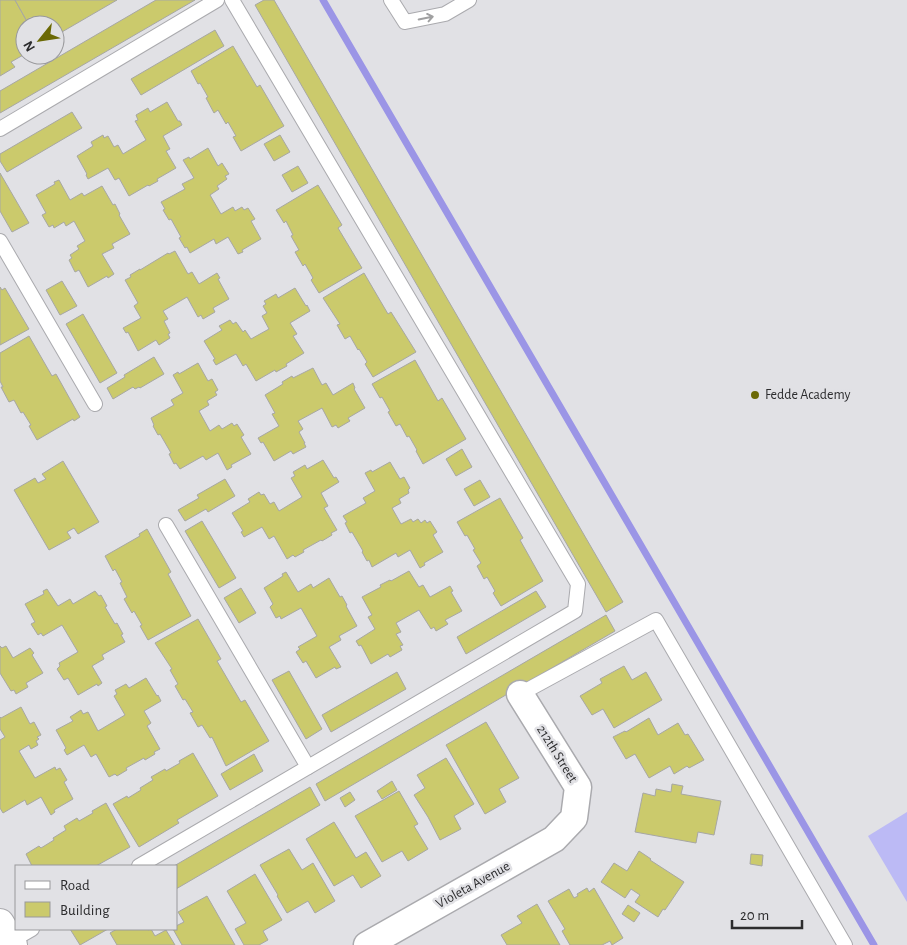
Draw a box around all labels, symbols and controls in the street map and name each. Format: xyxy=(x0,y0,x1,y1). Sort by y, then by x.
one-way arrow xyxy=(418,13,434,22)
north arrow xyxy=(15,15,65,65)
text: N xyxy=(21,38,38,54)
place label: Fedde Academy xyxy=(765,388,850,402)
marker: Fedde Academy xyxy=(749,389,761,401)
street label: 212th Street xyxy=(534,723,580,786)
street label: Violeta Avenue xyxy=(434,859,512,911)
legend xyxy=(15,865,178,930)
text: Road xyxy=(60,878,90,893)
scale bar xyxy=(732,898,802,930)
text: Building xyxy=(60,903,110,918)
text: 20 m xyxy=(740,908,769,923)

